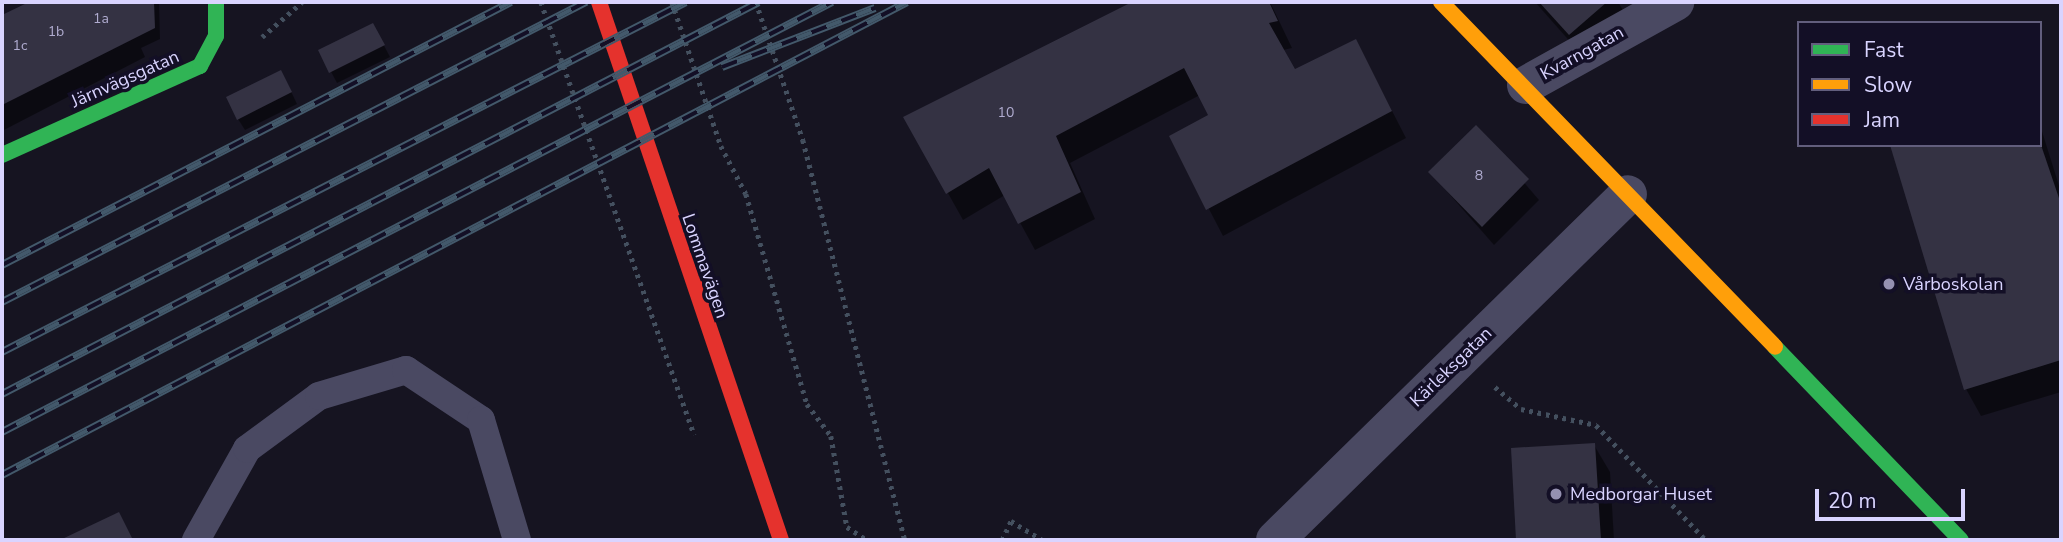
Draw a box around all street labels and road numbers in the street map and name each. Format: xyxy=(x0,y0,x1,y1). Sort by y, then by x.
street label: Kvarngatan xyxy=(1536,21,1628,85)
street label: Järnvägsgatan xyxy=(68,46,182,112)
street label: Lommavägen xyxy=(677,211,733,321)
street label: Kärleksgatan xyxy=(1405,323,1497,411)

